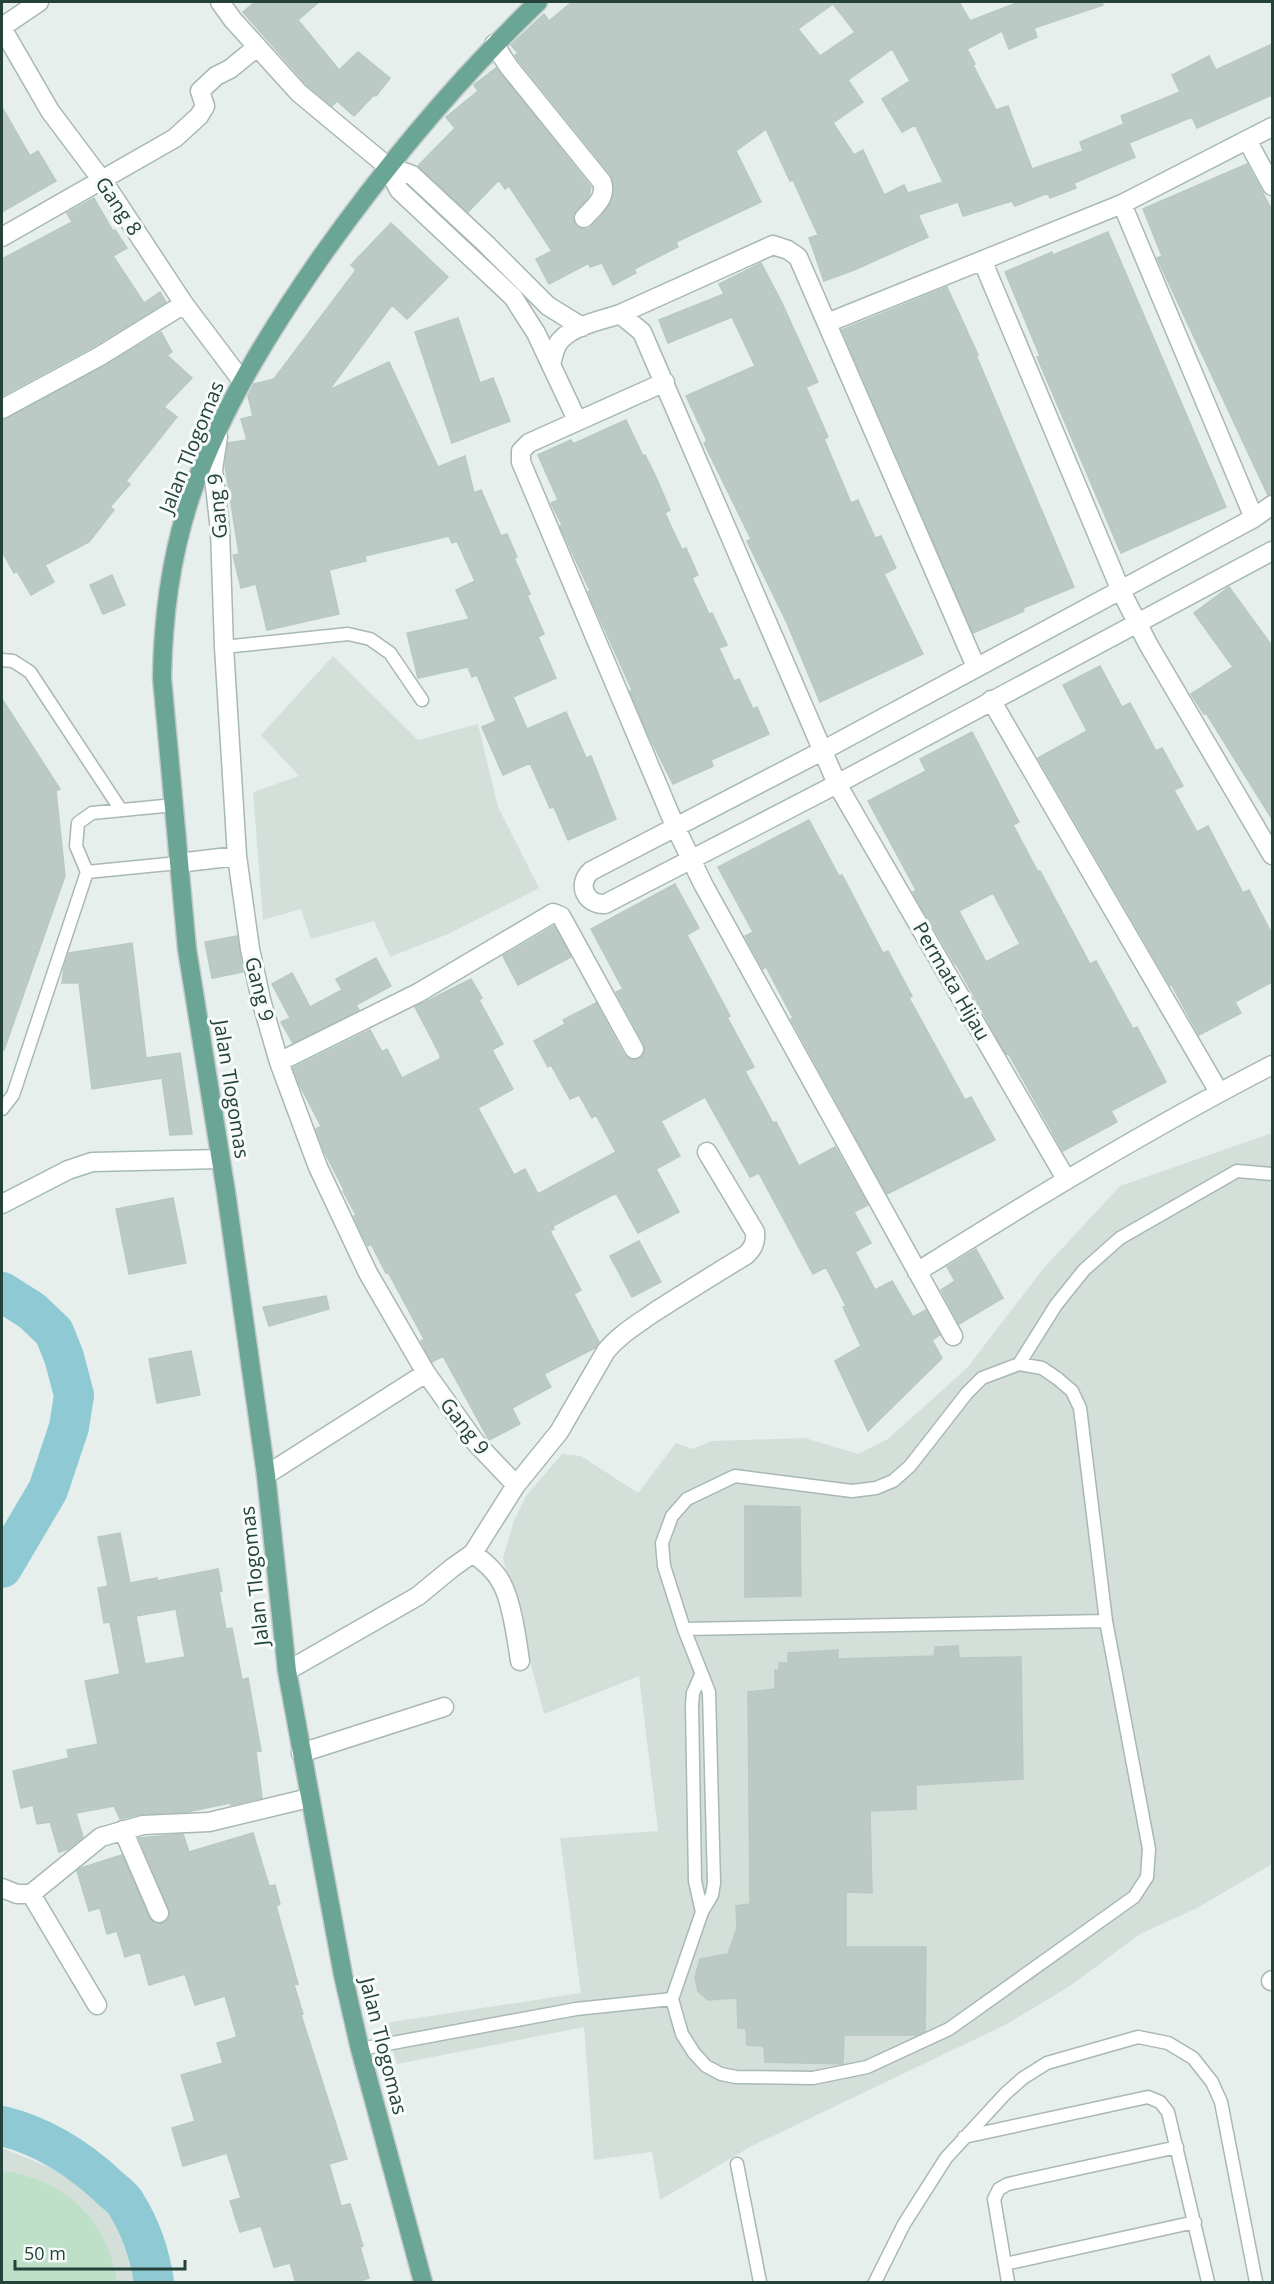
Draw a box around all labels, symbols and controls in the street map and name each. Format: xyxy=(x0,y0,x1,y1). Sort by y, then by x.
street label: Gang 8 xyxy=(90,171,148,241)
street label: Jalan Tlogomas xyxy=(151,377,230,519)
street label: Gang 9 xyxy=(201,472,233,540)
street label: Permata Hijau xyxy=(907,917,997,1045)
street label: Gang 9 xyxy=(239,954,281,1024)
street label: Jalan Tlogomas xyxy=(207,1016,256,1160)
street label: Gang 9 xyxy=(434,1392,496,1460)
street label: Jalan Tlogomas xyxy=(233,1505,275,1649)
street label: Jalan Tlogomas xyxy=(353,1973,414,2117)
scale bar xyxy=(15,2233,184,2271)
text: 50 m xyxy=(24,2241,66,2265)

